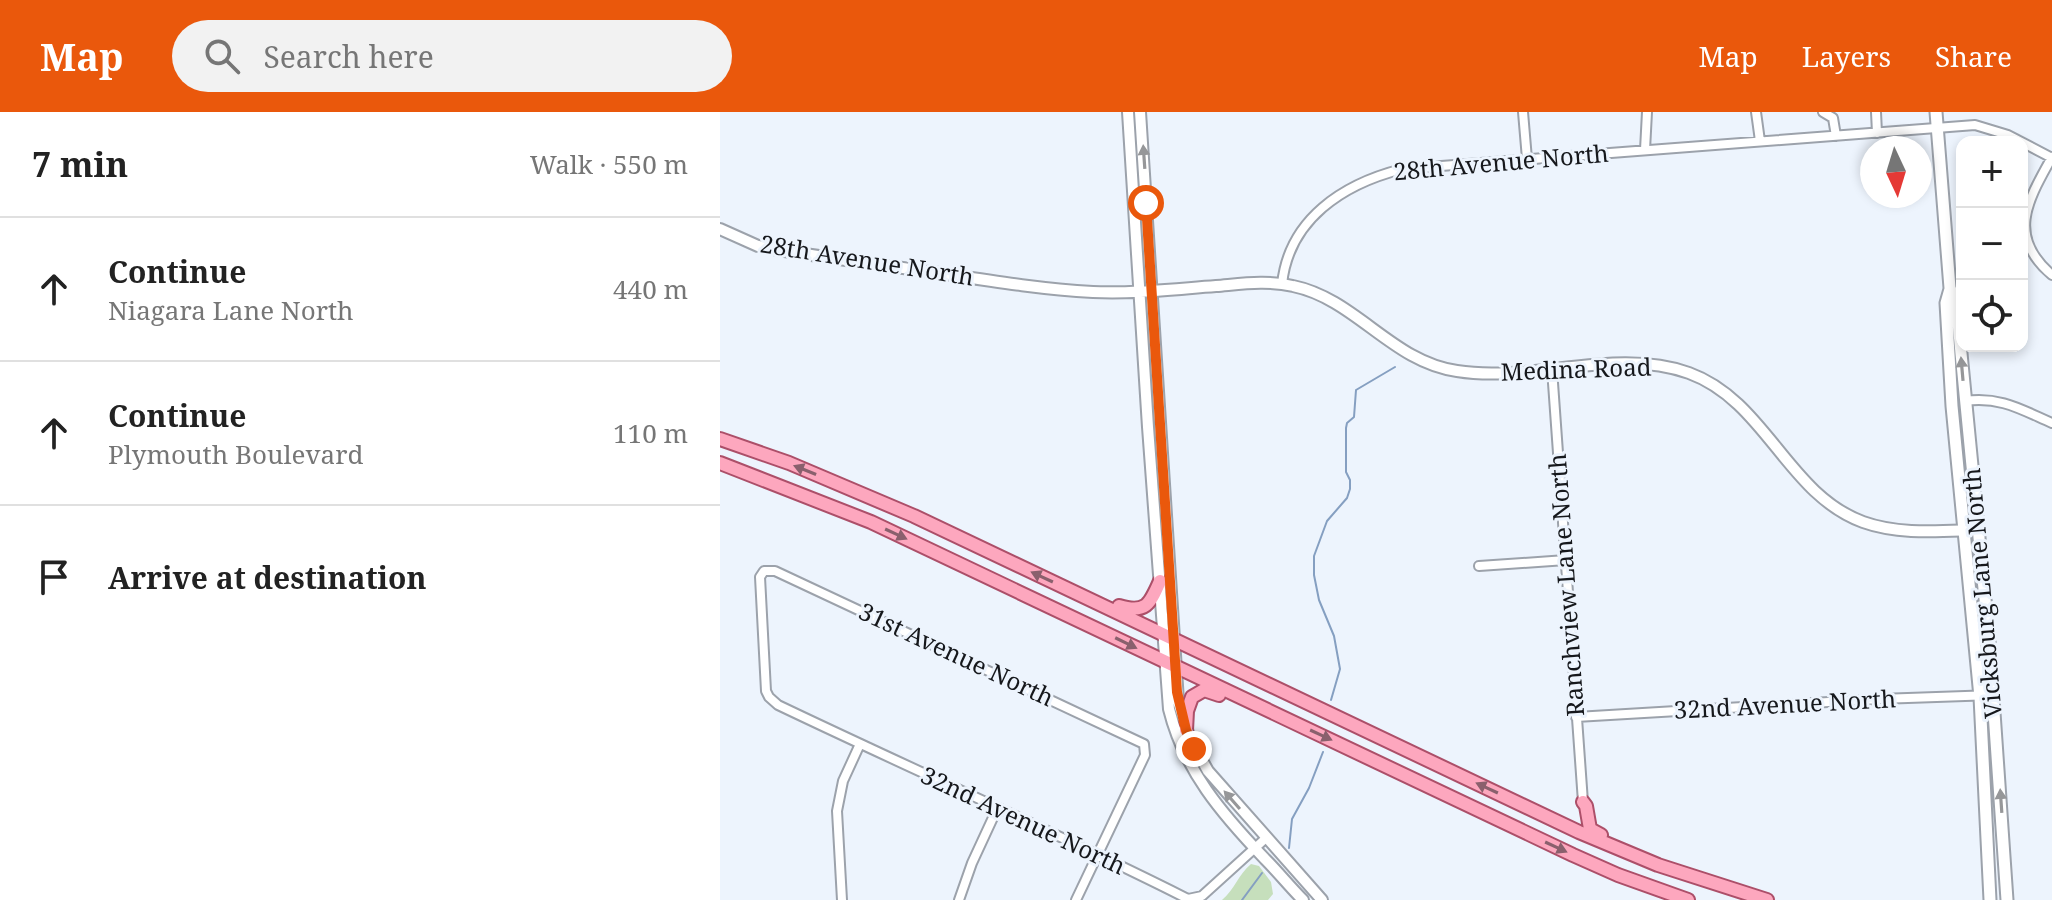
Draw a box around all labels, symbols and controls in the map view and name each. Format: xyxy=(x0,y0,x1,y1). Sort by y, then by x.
search box xyxy=(172,20,732,92)
text: Map xyxy=(40,30,124,82)
icon: search xyxy=(200,34,244,78)
text: Search here xyxy=(264,36,434,77)
text: Map xyxy=(1699,37,1758,75)
text: Layers xyxy=(1802,37,1891,75)
text: Share xyxy=(1935,37,2012,75)
street label: 28th Avenue North xyxy=(1392,136,1610,187)
north arrow xyxy=(1860,136,1932,208)
map controls xyxy=(1956,136,2028,352)
button: + xyxy=(1956,136,2028,208)
text: 7 min xyxy=(32,141,128,187)
one-way arrow xyxy=(1137,144,1150,169)
text: Walk · 550 m xyxy=(530,146,688,182)
route start xyxy=(1128,185,1164,221)
button: − xyxy=(1956,208,2028,280)
street label: 28th Avenue North xyxy=(758,226,976,293)
text: Continue xyxy=(108,251,246,292)
icon: ahead xyxy=(32,267,76,311)
text: 440 m xyxy=(613,271,688,307)
button: locate xyxy=(1956,280,2028,352)
text: Niagara Lane North xyxy=(108,292,354,328)
street label: Medina Road xyxy=(1500,349,1652,388)
one-way arrow xyxy=(1956,356,1969,381)
text: Continue xyxy=(108,395,246,436)
icon: ahead xyxy=(32,411,76,455)
text: 110 m xyxy=(613,415,688,451)
text: Plymouth Boulevard xyxy=(108,436,363,472)
street label: Ranchview Lane North xyxy=(1540,453,1591,718)
one-way arrow xyxy=(793,463,817,476)
street label: Vicksburg Lane North xyxy=(1954,467,2009,720)
one-way arrow xyxy=(885,527,908,541)
icon: arrive xyxy=(32,555,76,599)
text: Arrive at destination xyxy=(108,557,427,598)
one-way arrow xyxy=(1030,570,1054,584)
street label: 31st Avenue North xyxy=(854,594,1059,713)
one-way arrow xyxy=(1114,636,1137,650)
street label: 32nd Avenue North xyxy=(1673,681,1897,726)
one-way arrow xyxy=(1310,728,1333,742)
route end xyxy=(1176,731,1212,767)
street label: 32nd Avenue North xyxy=(916,758,1131,882)
one-way arrow xyxy=(1476,781,1499,795)
one-way arrow xyxy=(1994,788,2007,813)
one-way arrow xyxy=(1224,791,1242,810)
one-way arrow xyxy=(1545,840,1568,854)

